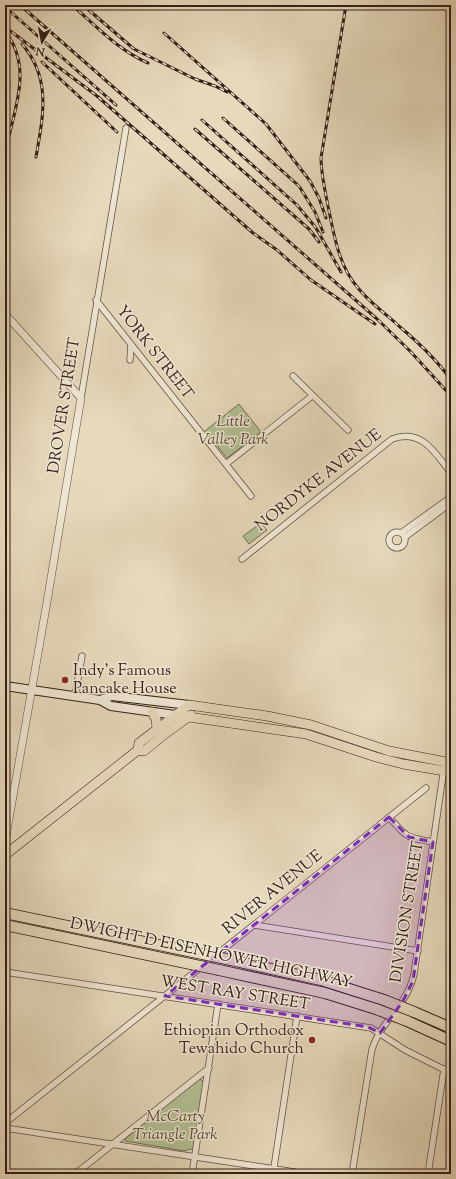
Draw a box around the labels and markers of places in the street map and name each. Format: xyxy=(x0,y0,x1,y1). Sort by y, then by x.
place label: Indy's Famous Pancake House xyxy=(73,660,177,701)
marker: Indy's Famous Pancake House xyxy=(60,675,70,685)
place label: Ethiopian Orthodox Tewahido Church xyxy=(163,1020,305,1061)
marker: Ethiopian Orthodox Tewahido Church xyxy=(307,1035,317,1045)

